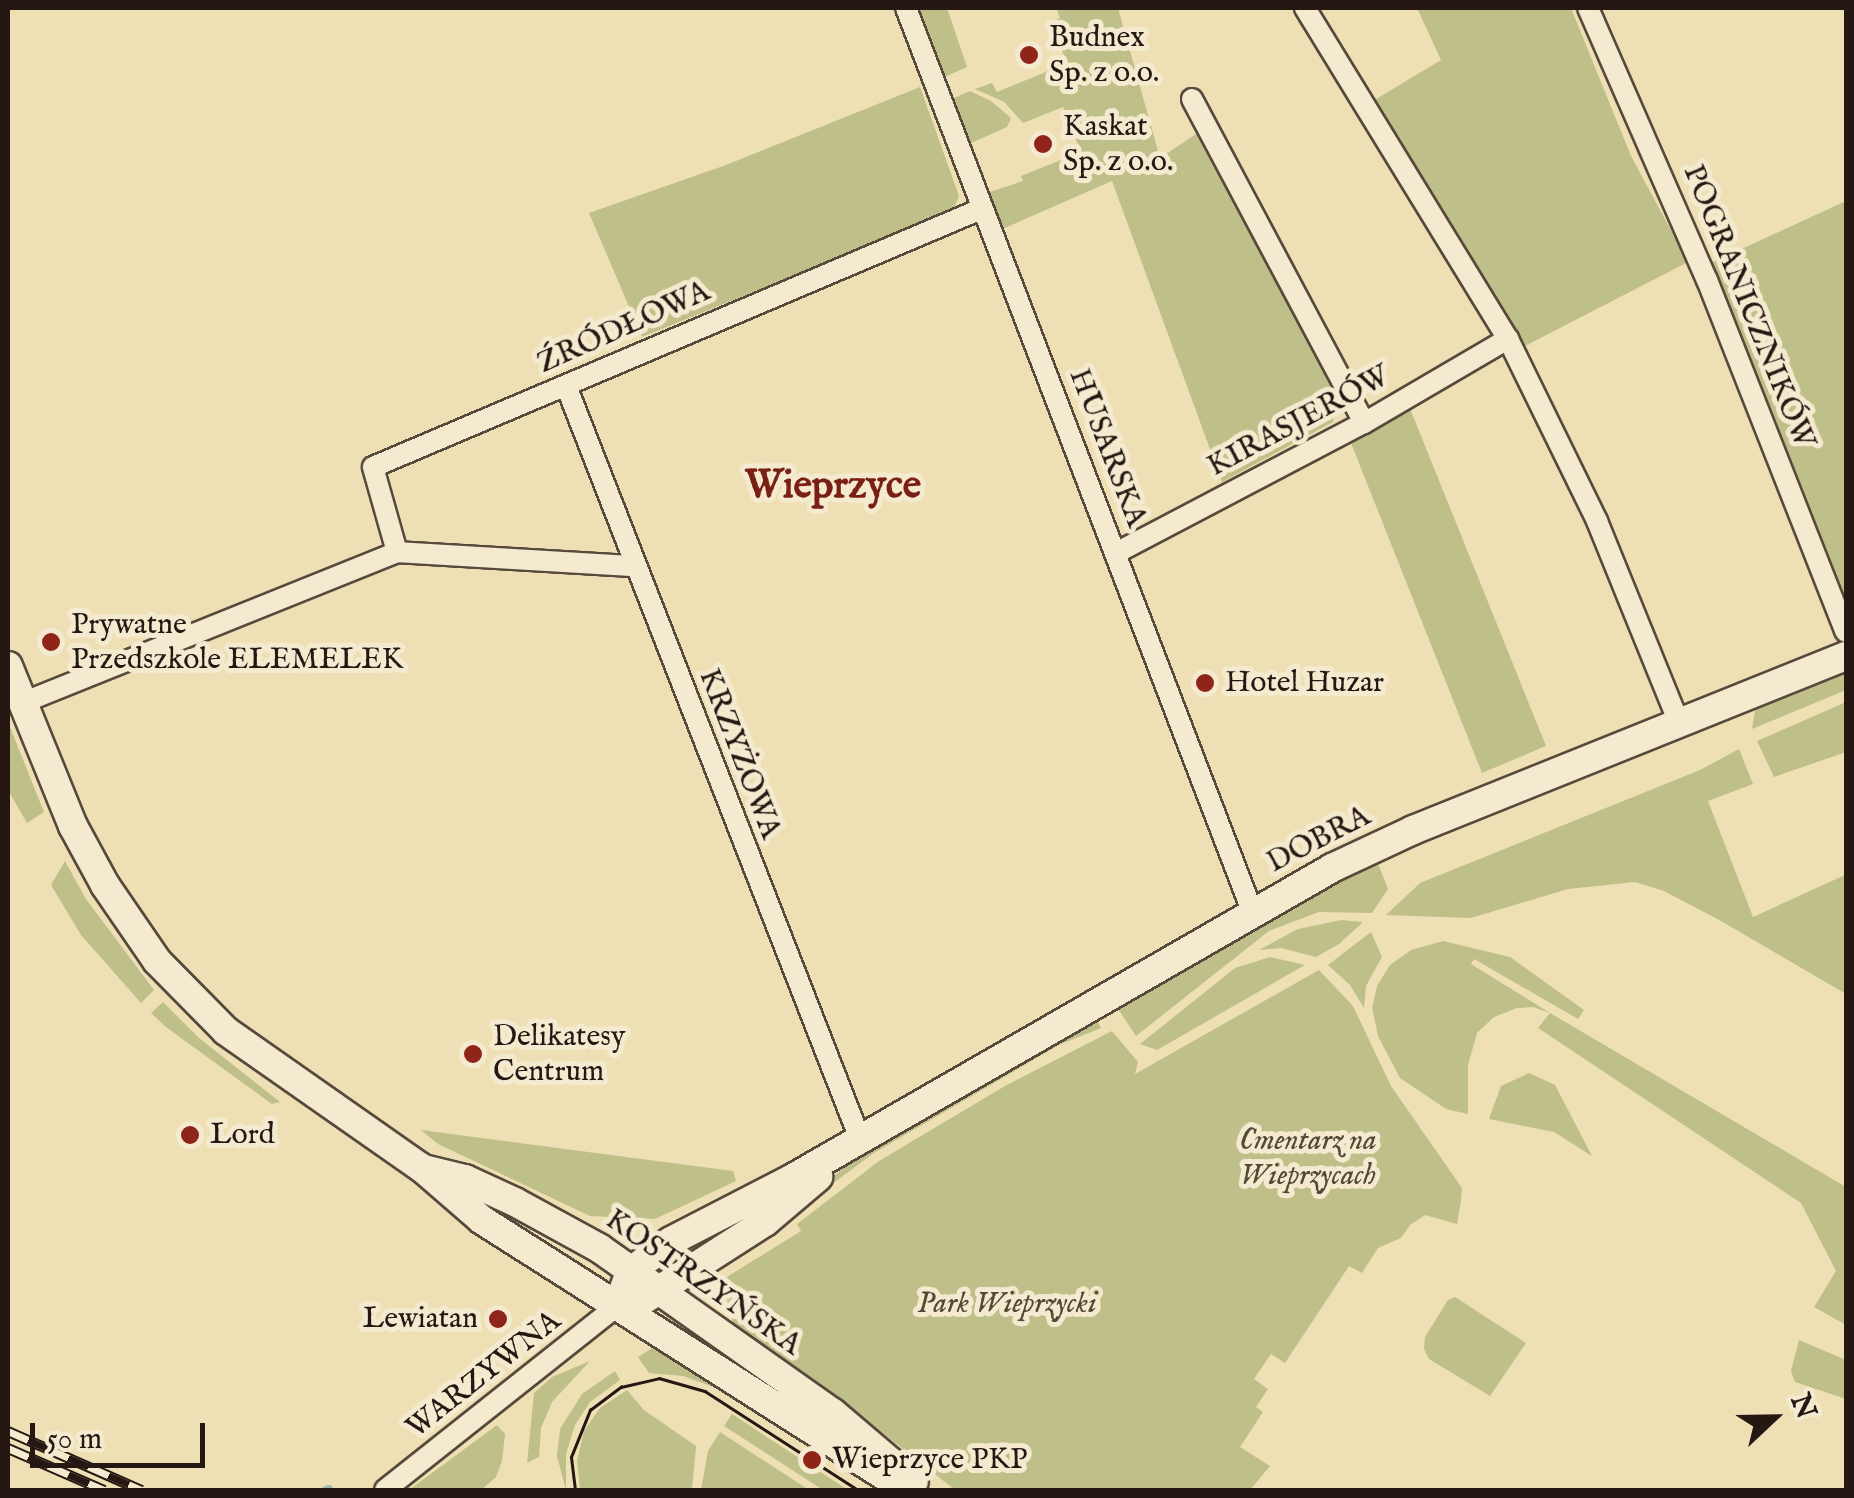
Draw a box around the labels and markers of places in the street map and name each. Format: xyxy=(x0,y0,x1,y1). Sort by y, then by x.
place label: Budnex Sp. z o.o. xyxy=(1049,20,1159,90)
marker: Budnex Sp. z o.o. xyxy=(1018,44,1040,66)
place label: Kaskat Sp. z o.o. xyxy=(1063,109,1173,180)
marker: Kaskat Sp. z o.o. xyxy=(1032,133,1054,155)
place label: Prywatne Przedszkole ELEMELEK xyxy=(71,607,403,678)
marker: Prywatne Przedszkole ELEMELEK xyxy=(40,631,62,653)
place label: Hotel Huzar xyxy=(1225,665,1384,701)
marker: Hotel Huzar xyxy=(1194,672,1216,694)
place label: Delikatesy Centrum xyxy=(493,1019,625,1090)
marker: Delikatesy Centrum xyxy=(462,1043,484,1065)
place label: Lord xyxy=(210,1117,275,1153)
marker: Lord xyxy=(179,1124,201,1146)
place label: Lewiatan xyxy=(363,1301,478,1337)
marker: Lewiatan xyxy=(487,1308,509,1330)
place label: Wieprzyce PKP xyxy=(832,1442,1027,1478)
marker: Wieprzyce PKP xyxy=(801,1449,823,1471)

